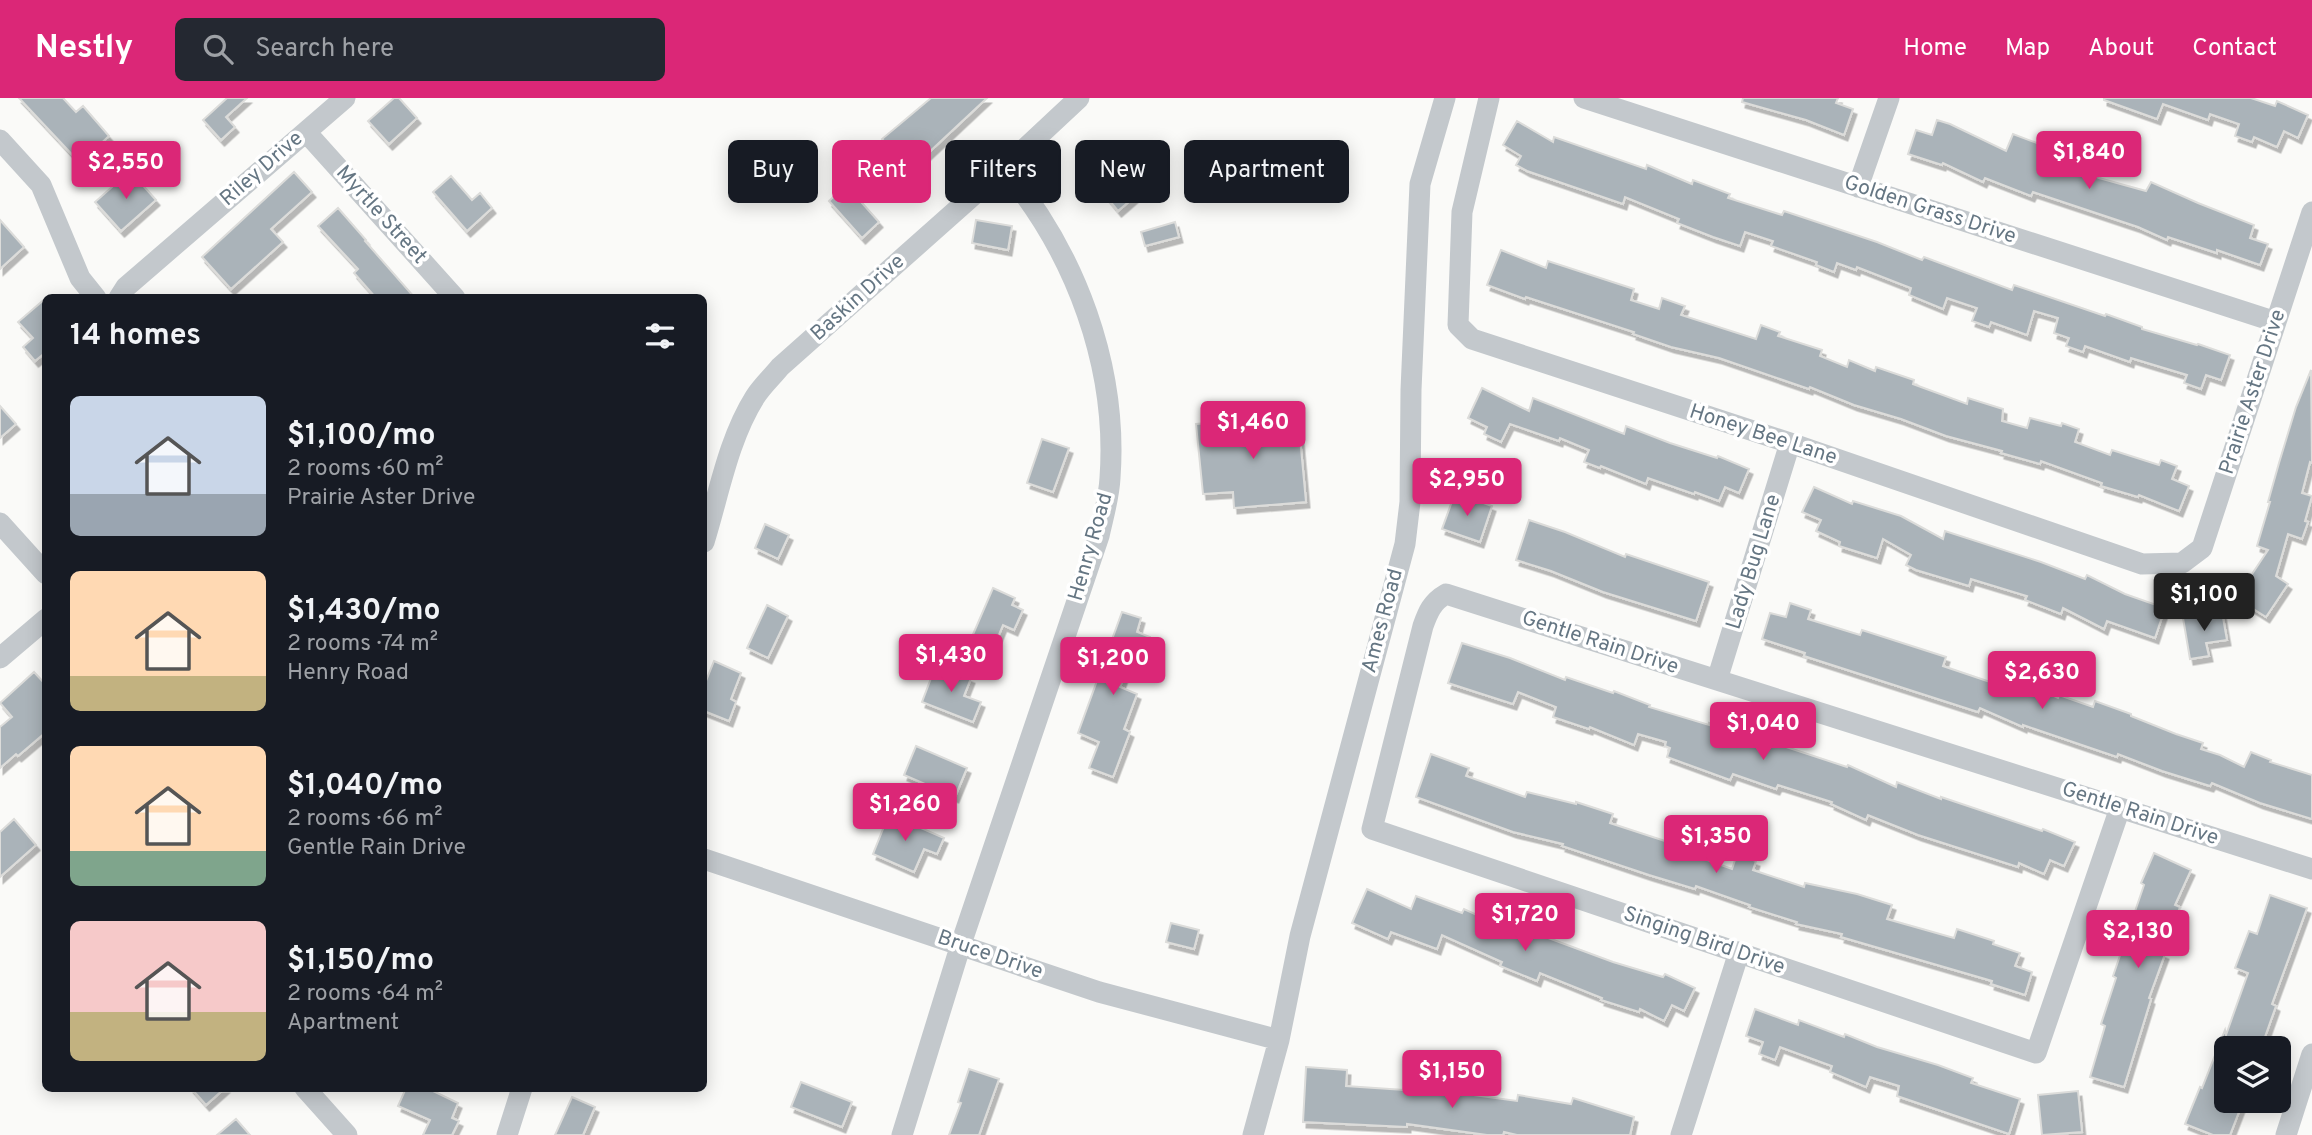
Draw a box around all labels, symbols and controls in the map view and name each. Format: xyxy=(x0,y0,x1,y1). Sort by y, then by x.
search box xyxy=(175,18,665,81)
text: Nestly xyxy=(35,28,133,70)
icon: search xyxy=(199,30,237,68)
text: Search here xyxy=(255,33,394,66)
text: Home xyxy=(1903,34,1967,64)
text: Map xyxy=(2005,34,2050,64)
text: About xyxy=(2088,34,2154,64)
text: Contact xyxy=(2192,34,2277,64)
street label: Riley Drive xyxy=(215,126,309,212)
pin: $1,840 xyxy=(2032,132,2146,191)
text: $1,840 xyxy=(2052,139,2126,168)
chip: Buy xyxy=(728,140,818,203)
chip: Rent xyxy=(832,140,931,203)
chip: Filters xyxy=(945,140,1061,203)
chip: New xyxy=(1075,140,1170,203)
chip: Apartment xyxy=(1184,140,1349,203)
pin: $2,550 xyxy=(69,141,183,201)
text: $2,550 xyxy=(88,149,164,178)
street label: Myrtle Street xyxy=(330,160,432,270)
street label: Golden Grass Drive xyxy=(1841,169,2019,251)
street label: Baskin Drive xyxy=(805,249,911,347)
street label: Prairie Aster Drive xyxy=(2214,306,2292,478)
icon: filters xyxy=(641,317,679,355)
text: 14 homes xyxy=(70,318,201,355)
street label: Honey Bee Lane xyxy=(1686,398,1840,472)
pin: $1,460 xyxy=(1196,402,1310,461)
text: $1,460 xyxy=(1216,409,1290,438)
text: $1,100/mo xyxy=(287,418,436,455)
icon: home xyxy=(126,424,210,508)
text: 2 rooms · 60 m² xyxy=(287,455,444,484)
pin: $2,950 xyxy=(1410,458,1524,518)
text: $2,950 xyxy=(1429,466,1505,495)
text: Prairie Aster Drive xyxy=(287,484,475,513)
street label: Henry Road xyxy=(1063,490,1119,604)
street label: Lady Bug Lane xyxy=(1721,491,1787,633)
street label: Ames Road xyxy=(1356,566,1410,676)
pin: $1,100 xyxy=(2147,574,2261,633)
text: $1,100 xyxy=(2170,581,2238,610)
text: $1,430/mo xyxy=(287,593,441,630)
icon: home xyxy=(126,599,210,683)
street label: Gentle Rain Drive xyxy=(1518,605,1682,681)
text: 2 rooms · 74 m² xyxy=(287,630,438,659)
pin: $1,430 xyxy=(894,634,1008,694)
pin: $1,200 xyxy=(1056,638,1170,697)
text: $1,430 xyxy=(915,642,987,671)
text: $1,200 xyxy=(1076,645,1150,674)
pin: $2,630 xyxy=(1985,652,2099,711)
text: Henry Road xyxy=(287,659,409,688)
text: $2,630 xyxy=(2004,659,2080,688)
pin: $1,040 xyxy=(1706,702,1820,762)
text: $1,040 xyxy=(1726,710,1800,739)
text: $1,040/mo xyxy=(287,768,443,805)
icon: home xyxy=(126,774,210,858)
street label: Gentle Rain Drive xyxy=(2058,776,2222,852)
pin: $1,260 xyxy=(848,784,962,843)
text: $1,260 xyxy=(869,791,941,820)
text: 2 rooms · 66 m² xyxy=(287,805,443,834)
pin: $1,350 xyxy=(1659,816,1773,875)
text: $1,350 xyxy=(1680,823,1752,852)
text: Gentle Rain Drive xyxy=(287,834,466,863)
pin: $1,720 xyxy=(1468,894,1582,953)
text: $1,720 xyxy=(1491,901,1559,930)
street label: Singing Bird Drive xyxy=(1620,901,1788,981)
pin: $2,130 xyxy=(2081,910,2195,970)
text: $2,130 xyxy=(2102,918,2174,947)
street label: Bruce Drive xyxy=(934,924,1046,986)
text: $1,150/mo xyxy=(287,943,434,980)
icon: home xyxy=(126,949,210,1033)
text: 2 rooms · 64 m² xyxy=(287,980,443,1009)
text: Apartment xyxy=(287,1009,399,1038)
map controls xyxy=(2214,1036,2291,1113)
button: layers xyxy=(2214,1036,2291,1113)
pin: $1,150 xyxy=(1395,1051,1509,1110)
text: $1,150 xyxy=(1418,1058,1486,1087)

